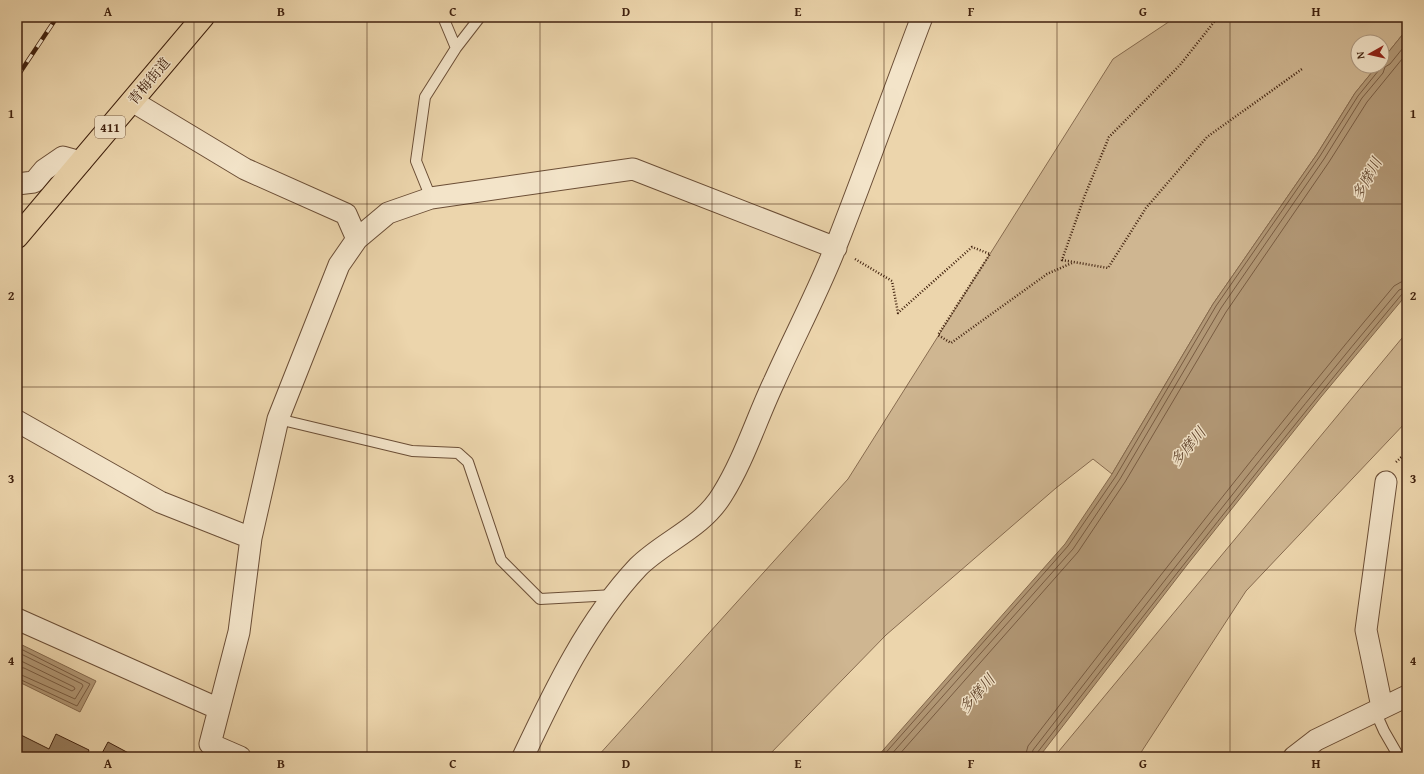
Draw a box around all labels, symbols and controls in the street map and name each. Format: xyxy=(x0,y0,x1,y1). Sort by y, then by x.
text: A xyxy=(104,2,113,21)
text: B xyxy=(277,2,285,21)
text: C xyxy=(449,2,457,21)
text: D xyxy=(622,2,630,21)
text: E xyxy=(795,2,802,21)
text: F xyxy=(968,2,975,21)
text: G xyxy=(1139,2,1147,21)
text: H xyxy=(1311,2,1321,21)
north arrow xyxy=(1350,34,1390,74)
text: N xyxy=(1352,50,1369,60)
street label: 青梅街道 xyxy=(123,53,175,109)
text: 1 xyxy=(8,104,14,123)
text: 1 xyxy=(1410,104,1416,123)
road number: 411 xyxy=(95,116,125,138)
water label: 多摩川 xyxy=(1347,152,1387,204)
text: 2 xyxy=(8,286,15,305)
text: 2 xyxy=(1410,286,1417,305)
water label: 多摩川 xyxy=(1165,421,1211,471)
text: 3 xyxy=(8,469,14,488)
text: 3 xyxy=(1410,469,1416,488)
text: 4 xyxy=(8,651,15,670)
text: 4 xyxy=(1410,651,1417,670)
water label: 多摩川 xyxy=(954,668,1001,718)
text: A xyxy=(104,754,113,773)
text: B xyxy=(277,754,285,773)
text: C xyxy=(449,754,457,773)
text: D xyxy=(622,754,630,773)
text: E xyxy=(795,754,802,773)
text: F xyxy=(968,754,975,773)
text: G xyxy=(1139,754,1147,773)
text: H xyxy=(1311,754,1321,773)

